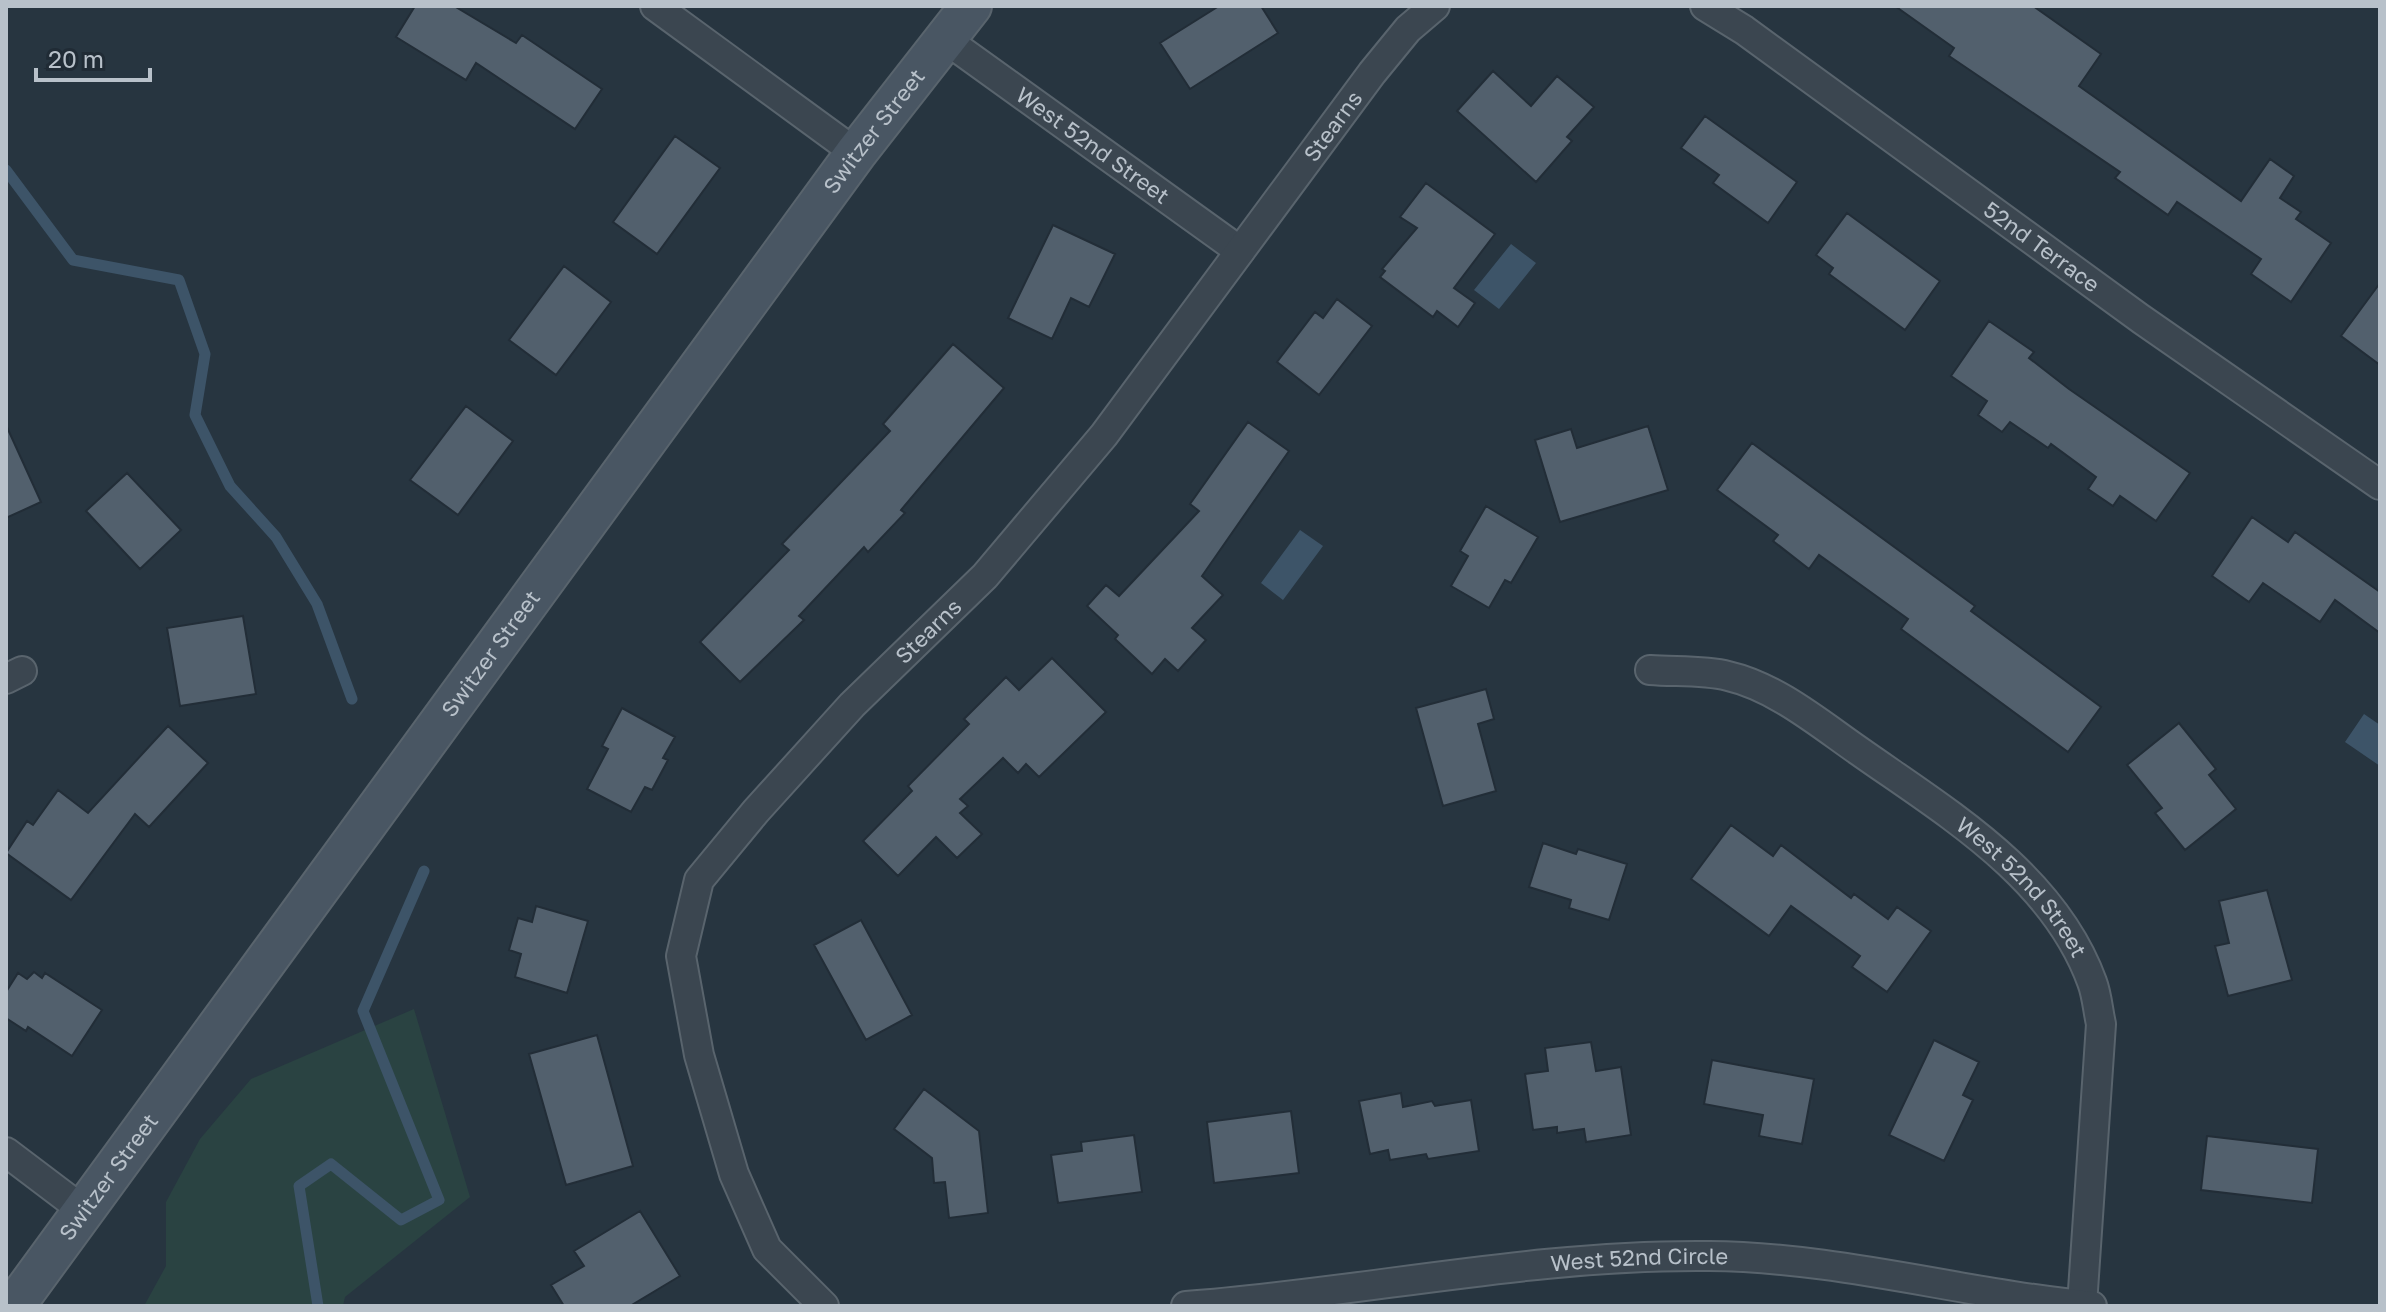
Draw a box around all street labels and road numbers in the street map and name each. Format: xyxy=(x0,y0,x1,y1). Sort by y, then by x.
street label: Switzer Street xyxy=(817,63,930,198)
street label: West 52nd Street xyxy=(1011,81,1175,209)
street label: Stearns xyxy=(1297,85,1367,167)
street label: 52nd Terrace xyxy=(1979,195,2105,297)
street label: Switzer Street xyxy=(435,585,545,722)
street label: Stearns xyxy=(889,593,967,669)
street label: West 52nd Street xyxy=(1951,811,2093,961)
street label: Switzer Street xyxy=(53,1108,163,1245)
street label: West 52nd Circle xyxy=(1549,1242,1729,1276)

